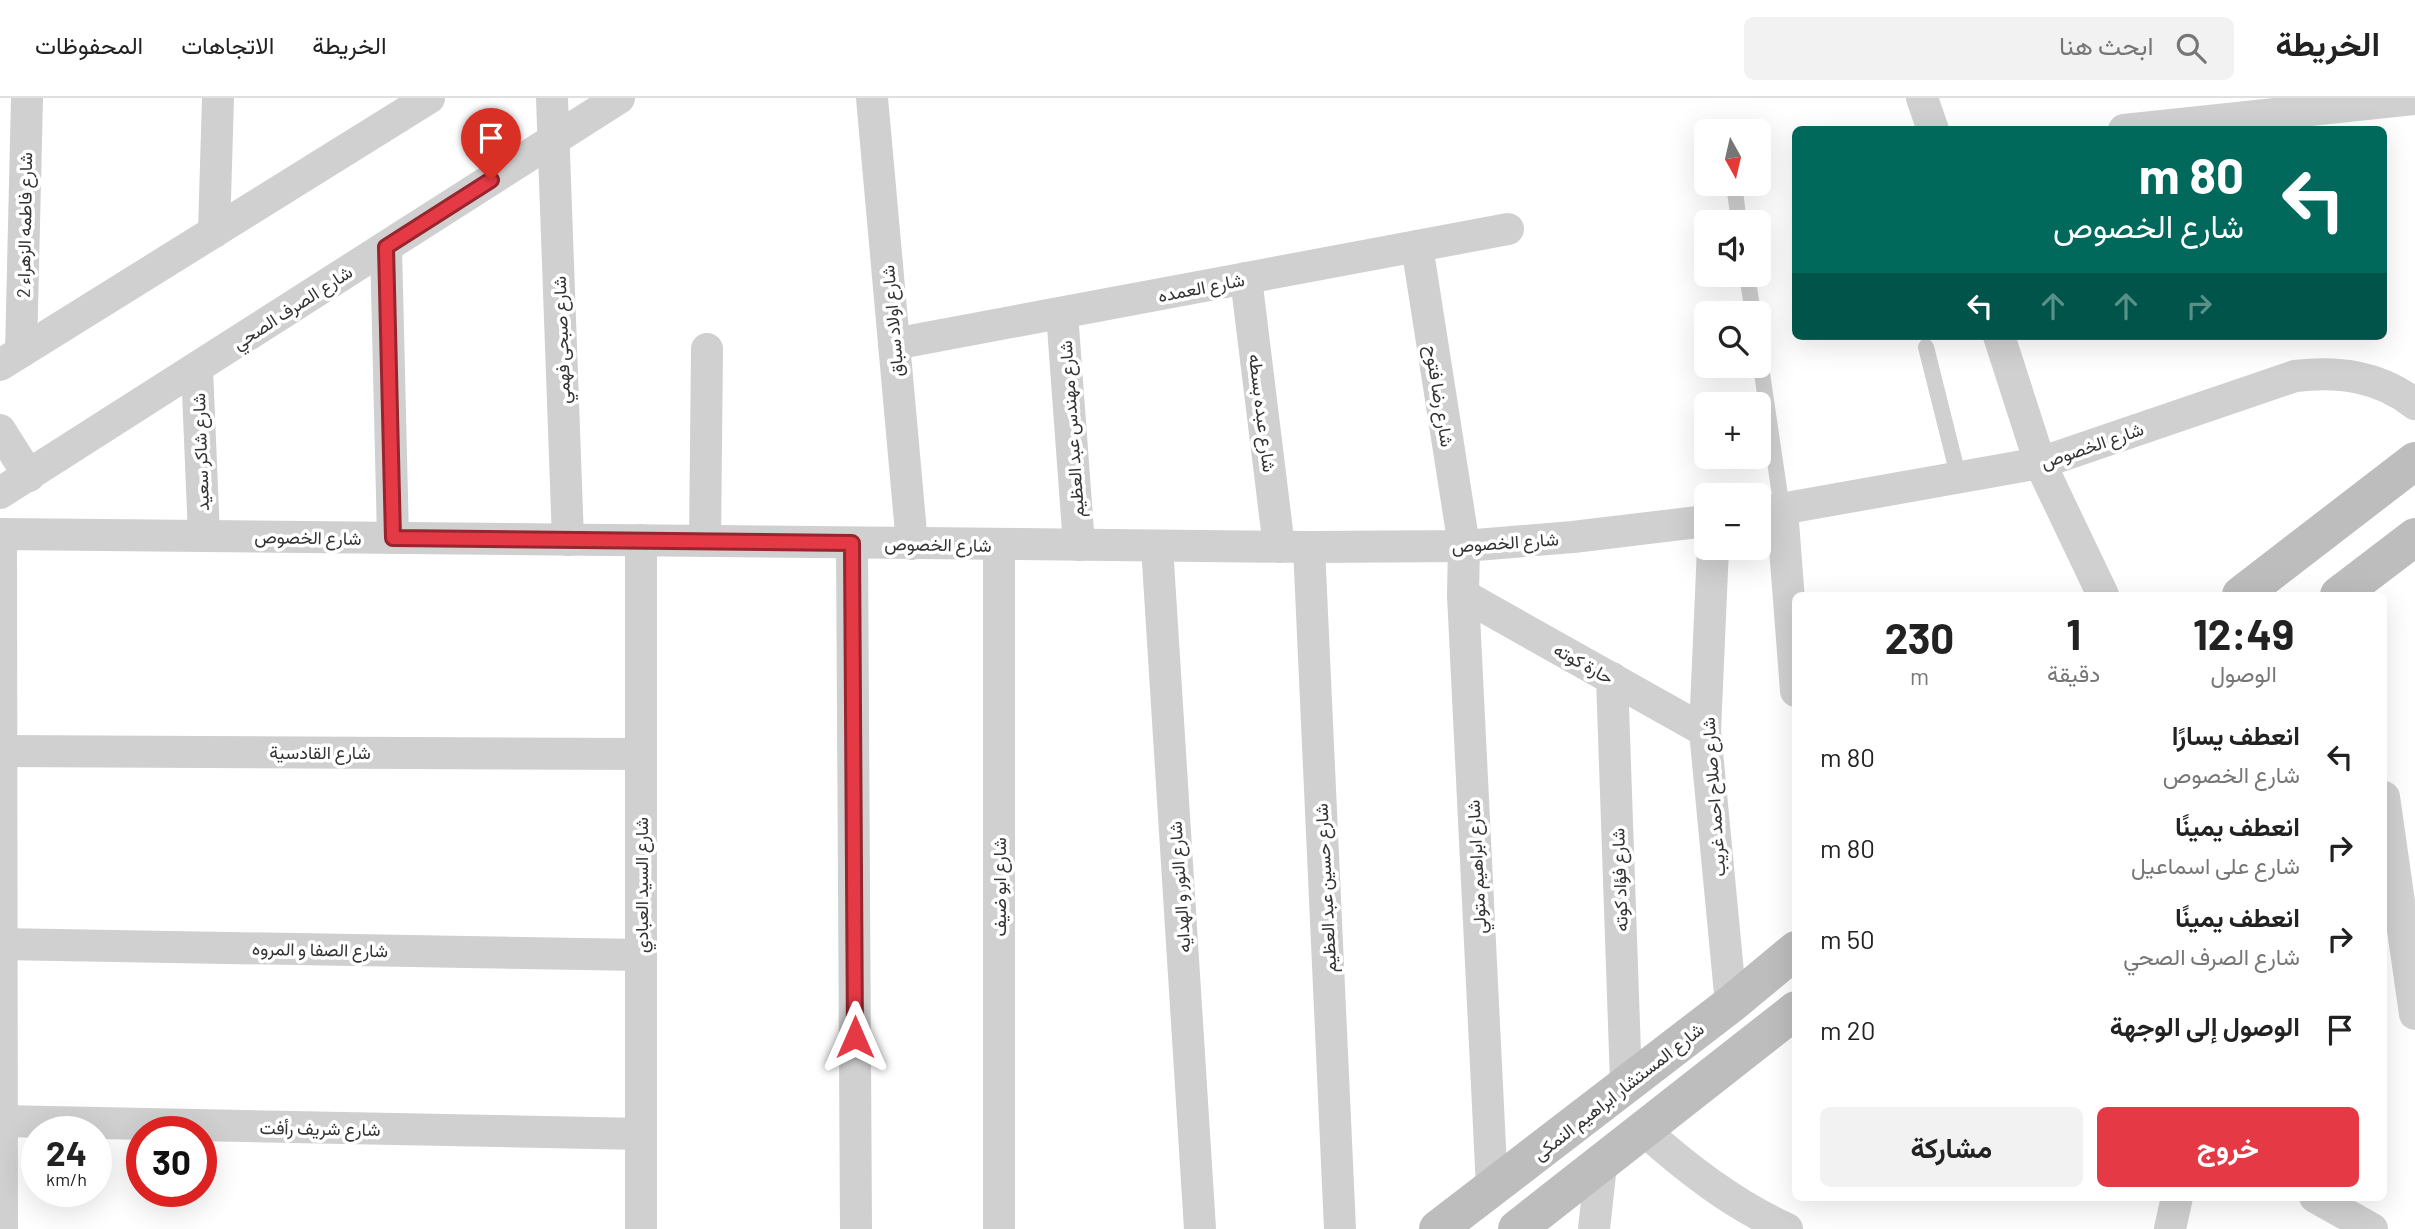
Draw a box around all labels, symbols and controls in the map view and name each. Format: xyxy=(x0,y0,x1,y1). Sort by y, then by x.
search box xyxy=(1744,17,2234,80)
text: الخريطة xyxy=(2276,23,2380,63)
text: ابحث هنا xyxy=(2059,29,2154,60)
icon: search xyxy=(2172,29,2210,67)
text: المحفوظات xyxy=(35,30,143,59)
text: الاتجاهات xyxy=(181,30,274,59)
text: الخريطة xyxy=(312,30,387,59)
pin xyxy=(461,108,521,180)
icon: arrive xyxy=(472,119,510,157)
north arrow xyxy=(1694,119,1771,196)
map controls xyxy=(1694,119,1771,560)
text: 80 m xyxy=(2139,145,2244,204)
street label: شارع فاطمه الزهراء 2 xyxy=(12,152,38,298)
icon: left xyxy=(2268,154,2359,245)
text: شارع الخصوص xyxy=(2053,206,2244,244)
button: sound xyxy=(1694,210,1771,287)
street label: شارع الصرف الصحي xyxy=(228,260,359,358)
street label: شارع اولاد سباق xyxy=(876,264,910,378)
street label: شارع العمده xyxy=(1156,268,1247,308)
street label: شارع صبحى فهمي xyxy=(548,275,579,404)
icon: left xyxy=(1961,287,1999,325)
icon: ahead xyxy=(2034,287,2072,325)
icon: ahead xyxy=(2107,287,2145,325)
icon: right xyxy=(2180,287,2218,325)
button: search xyxy=(1694,301,1771,378)
street label: شارع مهندس عبد العظيم xyxy=(1054,340,1090,518)
street label: شارع رضا فتوح xyxy=(1419,344,1459,449)
street label: شارع عبده بسطه xyxy=(1243,353,1281,474)
button: + xyxy=(1694,392,1771,469)
street label: شارع شاكر سعيد xyxy=(187,393,215,511)
street label: شارع الخصوص xyxy=(2038,417,2147,475)
button: − xyxy=(1694,483,1771,560)
street label: شارع الخصوص xyxy=(254,525,362,551)
street label: شارع الخصوص xyxy=(1451,527,1559,559)
street label: شارع الخصوص xyxy=(884,532,992,558)
text: 1 xyxy=(2066,608,2081,658)
text: 12:49 xyxy=(2193,608,2294,658)
text: 230 xyxy=(1885,612,1954,662)
street label: حارة كوته xyxy=(1550,638,1618,689)
text: دقيقة xyxy=(2047,659,2100,687)
text: الوصول xyxy=(2210,659,2277,687)
text: m xyxy=(1910,662,1929,690)
street label: شارع صلاح احمد غريب xyxy=(1696,716,1732,877)
text: انعطف يسارًا xyxy=(2172,719,2300,750)
icon: left xyxy=(2321,738,2359,776)
street label: شارع القادسية xyxy=(269,741,371,765)
text: 80 m xyxy=(1820,741,1875,772)
text: شارع الخصوص xyxy=(2163,760,2300,788)
street label: شارع ابراهيم متولي xyxy=(1462,799,1495,935)
street label: شارع حسين عبد العظيم xyxy=(1310,803,1342,973)
text: انعطف يمينًا xyxy=(2175,810,2300,841)
street label: شارع السيد العبادي xyxy=(630,817,657,953)
street label: شارع النور و الهدايه xyxy=(1163,820,1197,953)
street label: شارع فؤاد كوته xyxy=(1606,828,1634,932)
icon: right xyxy=(2321,829,2359,867)
text: 80 m xyxy=(1820,832,1875,863)
street label: شارع ابو ضيف xyxy=(988,837,1012,937)
text: شارع على اسماعيل xyxy=(2131,851,2300,879)
text: انعطف يمينًا xyxy=(2175,901,2300,932)
icon: right xyxy=(2321,920,2359,958)
text: 50 m xyxy=(1820,923,1875,954)
street label: شارع الصفا و المروه xyxy=(252,937,388,963)
text: شارع الصرف الصحي xyxy=(2123,942,2300,970)
position arrow xyxy=(818,1000,892,1074)
text: الوصول إلى الوجهة xyxy=(2110,1010,2300,1041)
icon: arrive xyxy=(2321,1011,2359,1049)
text: 20 m xyxy=(1820,1014,1875,1045)
street label: شارع المستشار ابراهيم النمكى xyxy=(1528,1017,1709,1166)
button: مشاركة xyxy=(1820,1107,2083,1187)
button: خروج xyxy=(2097,1107,2359,1187)
speed limit sign: 30 xyxy=(126,1116,217,1207)
street label: شارع شريف رأفت xyxy=(259,1116,381,1142)
text: 24 xyxy=(46,1131,87,1173)
text: km/h xyxy=(46,1168,87,1190)

